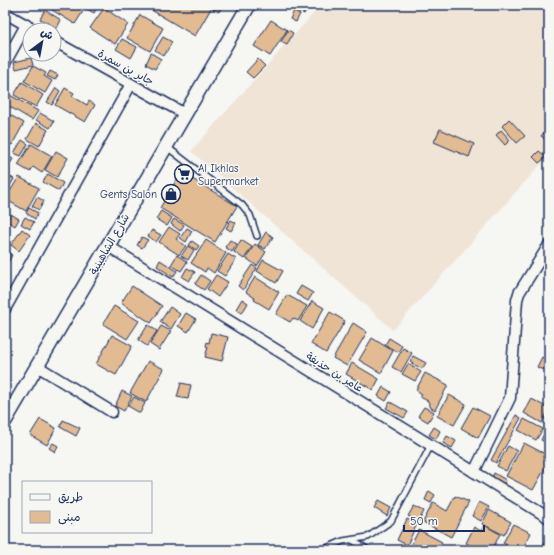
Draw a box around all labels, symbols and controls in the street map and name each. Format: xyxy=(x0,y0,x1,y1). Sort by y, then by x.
north arrow xyxy=(22,22,62,62)
text: ش xyxy=(38,25,56,43)
street label: جابر بن سمرة xyxy=(95,47,156,89)
place label: Al Ikhlas Supermarket xyxy=(198,162,259,188)
supermarket icon: Al Ikhlas Supermarket xyxy=(173,163,195,185)
shop icon: Gents Salon xyxy=(160,183,182,205)
place label: Gents Salon xyxy=(100,188,157,201)
street label: شارع الشاهينية xyxy=(87,211,134,278)
street label: عامر بن حذيفة xyxy=(303,350,366,396)
legend xyxy=(22,481,152,533)
text: طريق xyxy=(58,490,83,504)
scale bar xyxy=(404,507,484,533)
text: مبنى xyxy=(58,510,81,525)
text: 50 m xyxy=(410,514,438,528)

